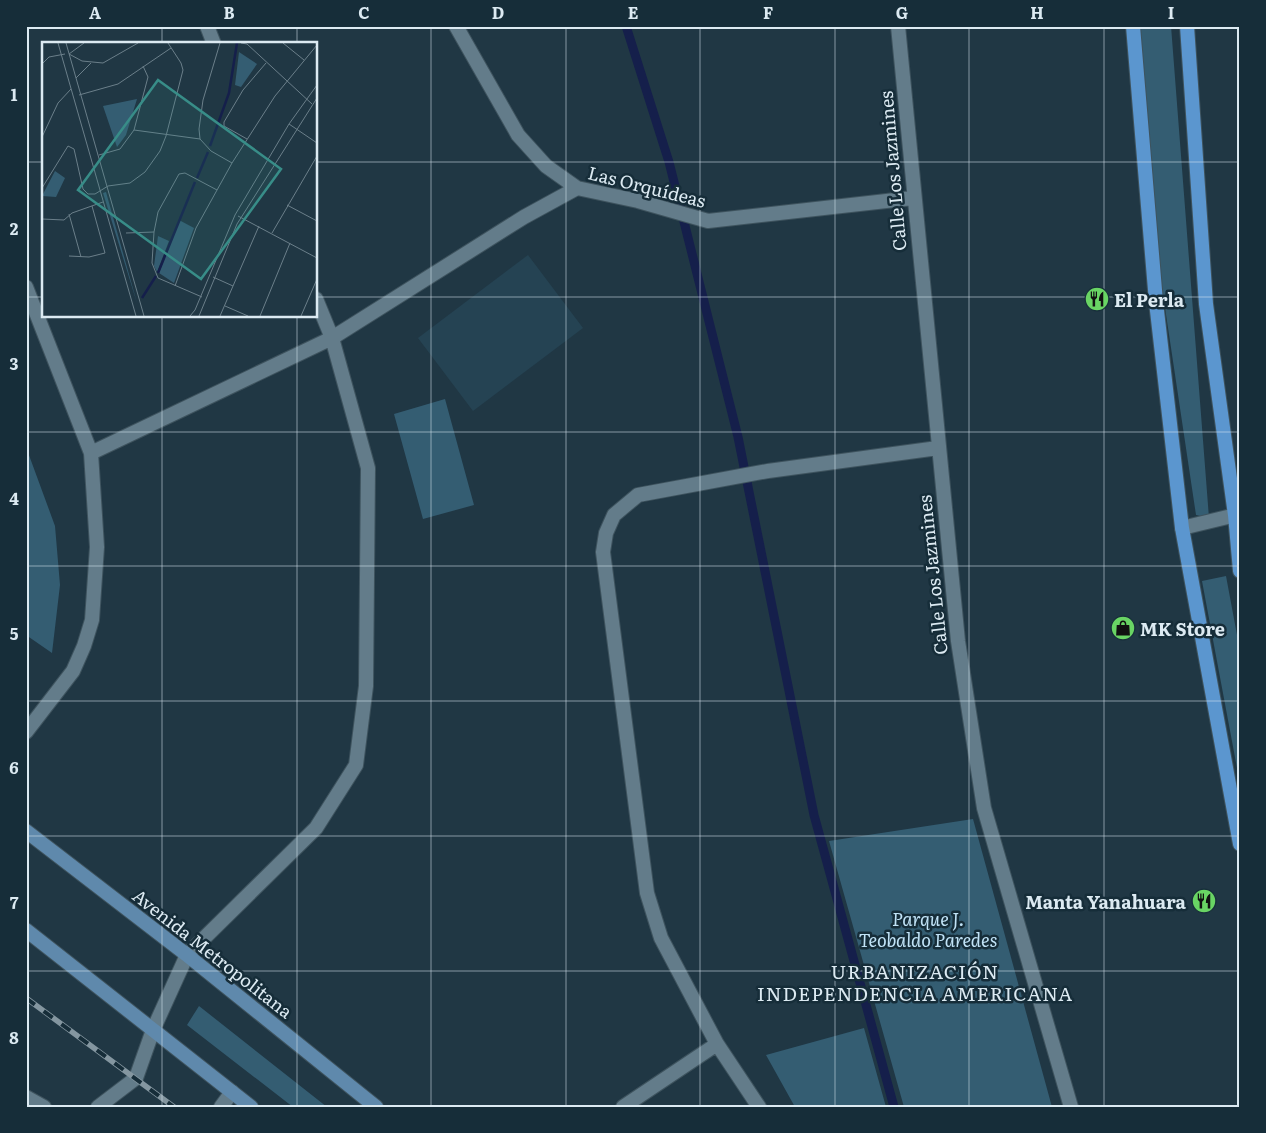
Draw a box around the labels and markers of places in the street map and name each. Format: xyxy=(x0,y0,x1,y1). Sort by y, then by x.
restaurant icon: El Perla xyxy=(1084,286,1110,312)
place label: El Perla xyxy=(1114,286,1185,313)
shop icon: MK Store xyxy=(1110,615,1136,641)
place label: MK Store xyxy=(1140,615,1225,642)
place label: Manta Yanahuara xyxy=(1025,888,1187,915)
restaurant icon: Manta Yanahuara xyxy=(1191,888,1217,914)

